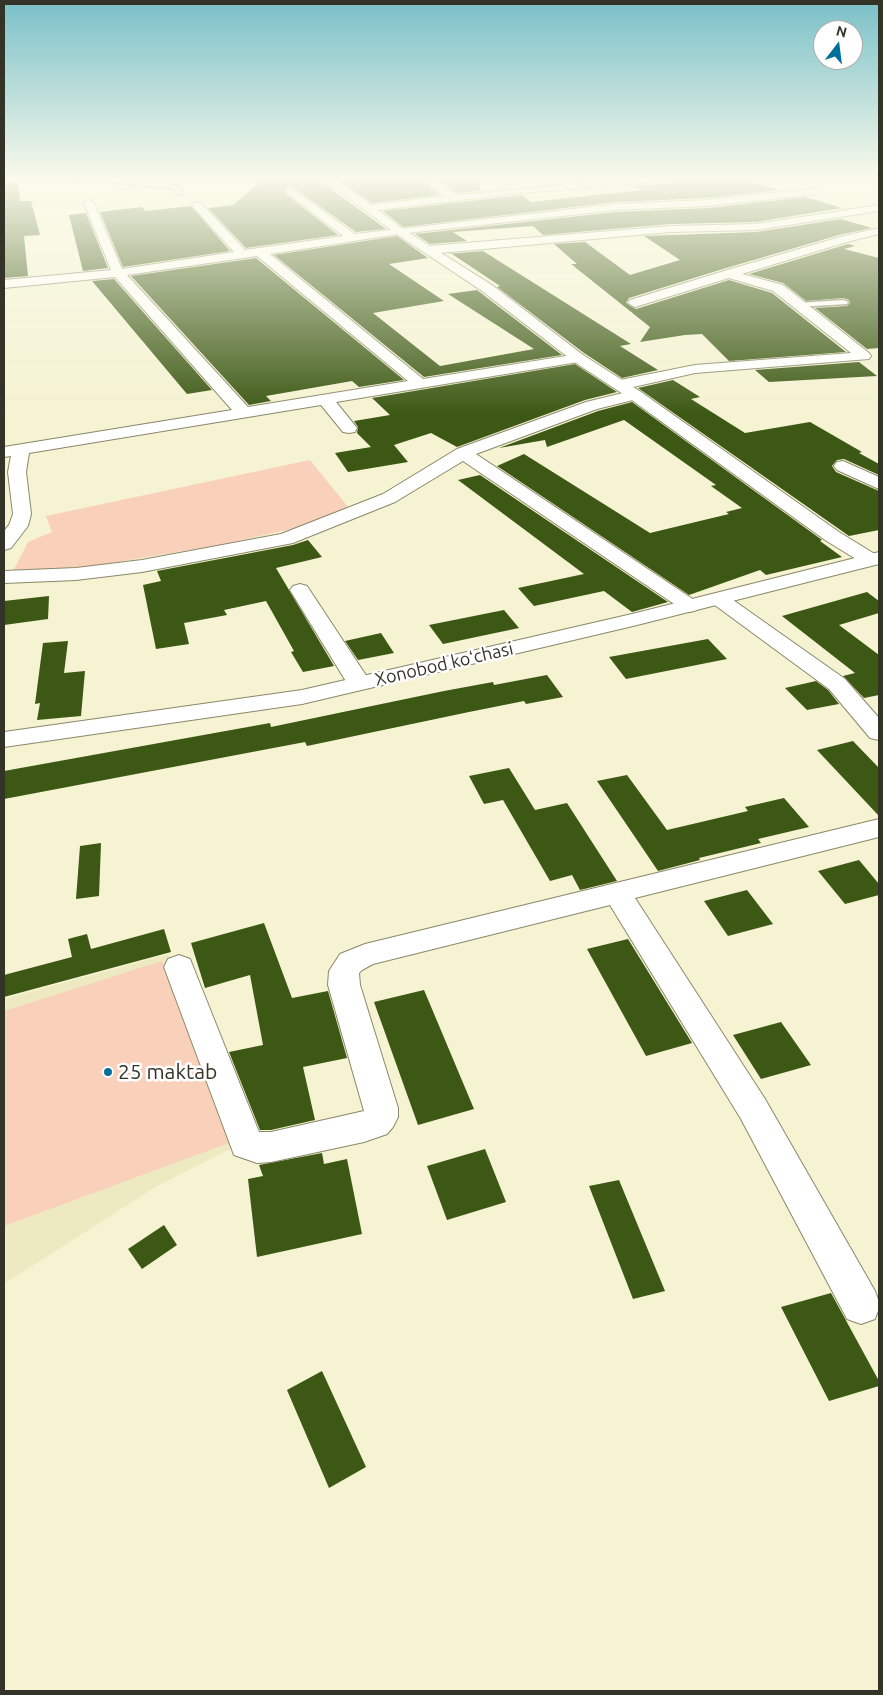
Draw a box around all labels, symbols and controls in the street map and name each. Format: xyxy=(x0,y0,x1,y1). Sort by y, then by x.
north arrow xyxy=(813,20,863,70)
text: N xyxy=(834,22,849,41)
street label: Xonobod koʻchasi xyxy=(373,638,515,690)
place label: 25 maktab xyxy=(118,1059,217,1085)
marker: 25 maktab xyxy=(102,1066,114,1078)

